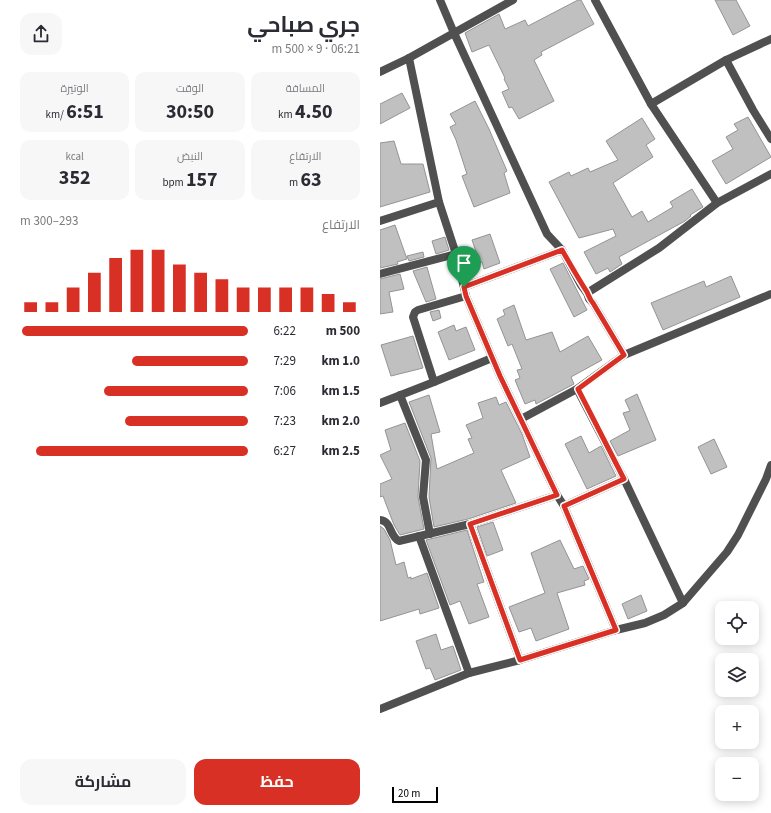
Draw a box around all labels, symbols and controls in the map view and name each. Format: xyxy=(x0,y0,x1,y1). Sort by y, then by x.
text: جري صباحي xyxy=(247,9,360,41)
button: share xyxy=(20,13,62,55)
text: 06:21 · 9 × 500 m xyxy=(272,40,360,58)
text: الوتيرة xyxy=(61,81,89,96)
text: الوقت xyxy=(176,81,204,96)
text: المسافة xyxy=(286,81,325,96)
text: 6:51 xyxy=(66,98,104,126)
text: 30:50 xyxy=(166,98,214,126)
text: 4.50 xyxy=(295,98,333,126)
text: /km xyxy=(46,107,66,122)
text: km xyxy=(278,107,295,122)
text: kcal xyxy=(65,149,84,164)
text: النبض xyxy=(177,149,203,164)
text: الارتفاع xyxy=(289,149,321,164)
text: 352 xyxy=(59,164,91,192)
text: 157 xyxy=(186,166,218,194)
text: 63 xyxy=(300,166,322,194)
text: bpm xyxy=(162,175,186,190)
text: m xyxy=(289,175,300,190)
text: 293–300 m xyxy=(20,212,78,230)
text: الارتفاع xyxy=(322,216,360,234)
pin xyxy=(447,246,481,287)
icon: arrive xyxy=(453,252,475,274)
text: 6:22 xyxy=(273,322,296,340)
text: 500 m xyxy=(326,322,360,340)
text: 7:29 xyxy=(273,352,296,370)
text: 1.0 km xyxy=(321,352,360,370)
text: 7:06 xyxy=(273,382,296,400)
text: 1.5 km xyxy=(321,382,360,400)
text: 7:23 xyxy=(273,412,296,430)
text: 2.0 km xyxy=(321,412,360,430)
text: 6:27 xyxy=(273,442,296,460)
text: 2.5 km xyxy=(321,442,360,460)
map controls xyxy=(715,601,759,801)
button: locate xyxy=(715,601,759,645)
button: layers xyxy=(715,653,759,697)
button: + xyxy=(715,705,759,749)
button: − xyxy=(715,757,759,801)
button: مشاركة xyxy=(20,759,186,805)
button: حفظ xyxy=(194,759,360,805)
scale bar xyxy=(392,785,438,804)
text: 20 m xyxy=(398,786,420,801)

